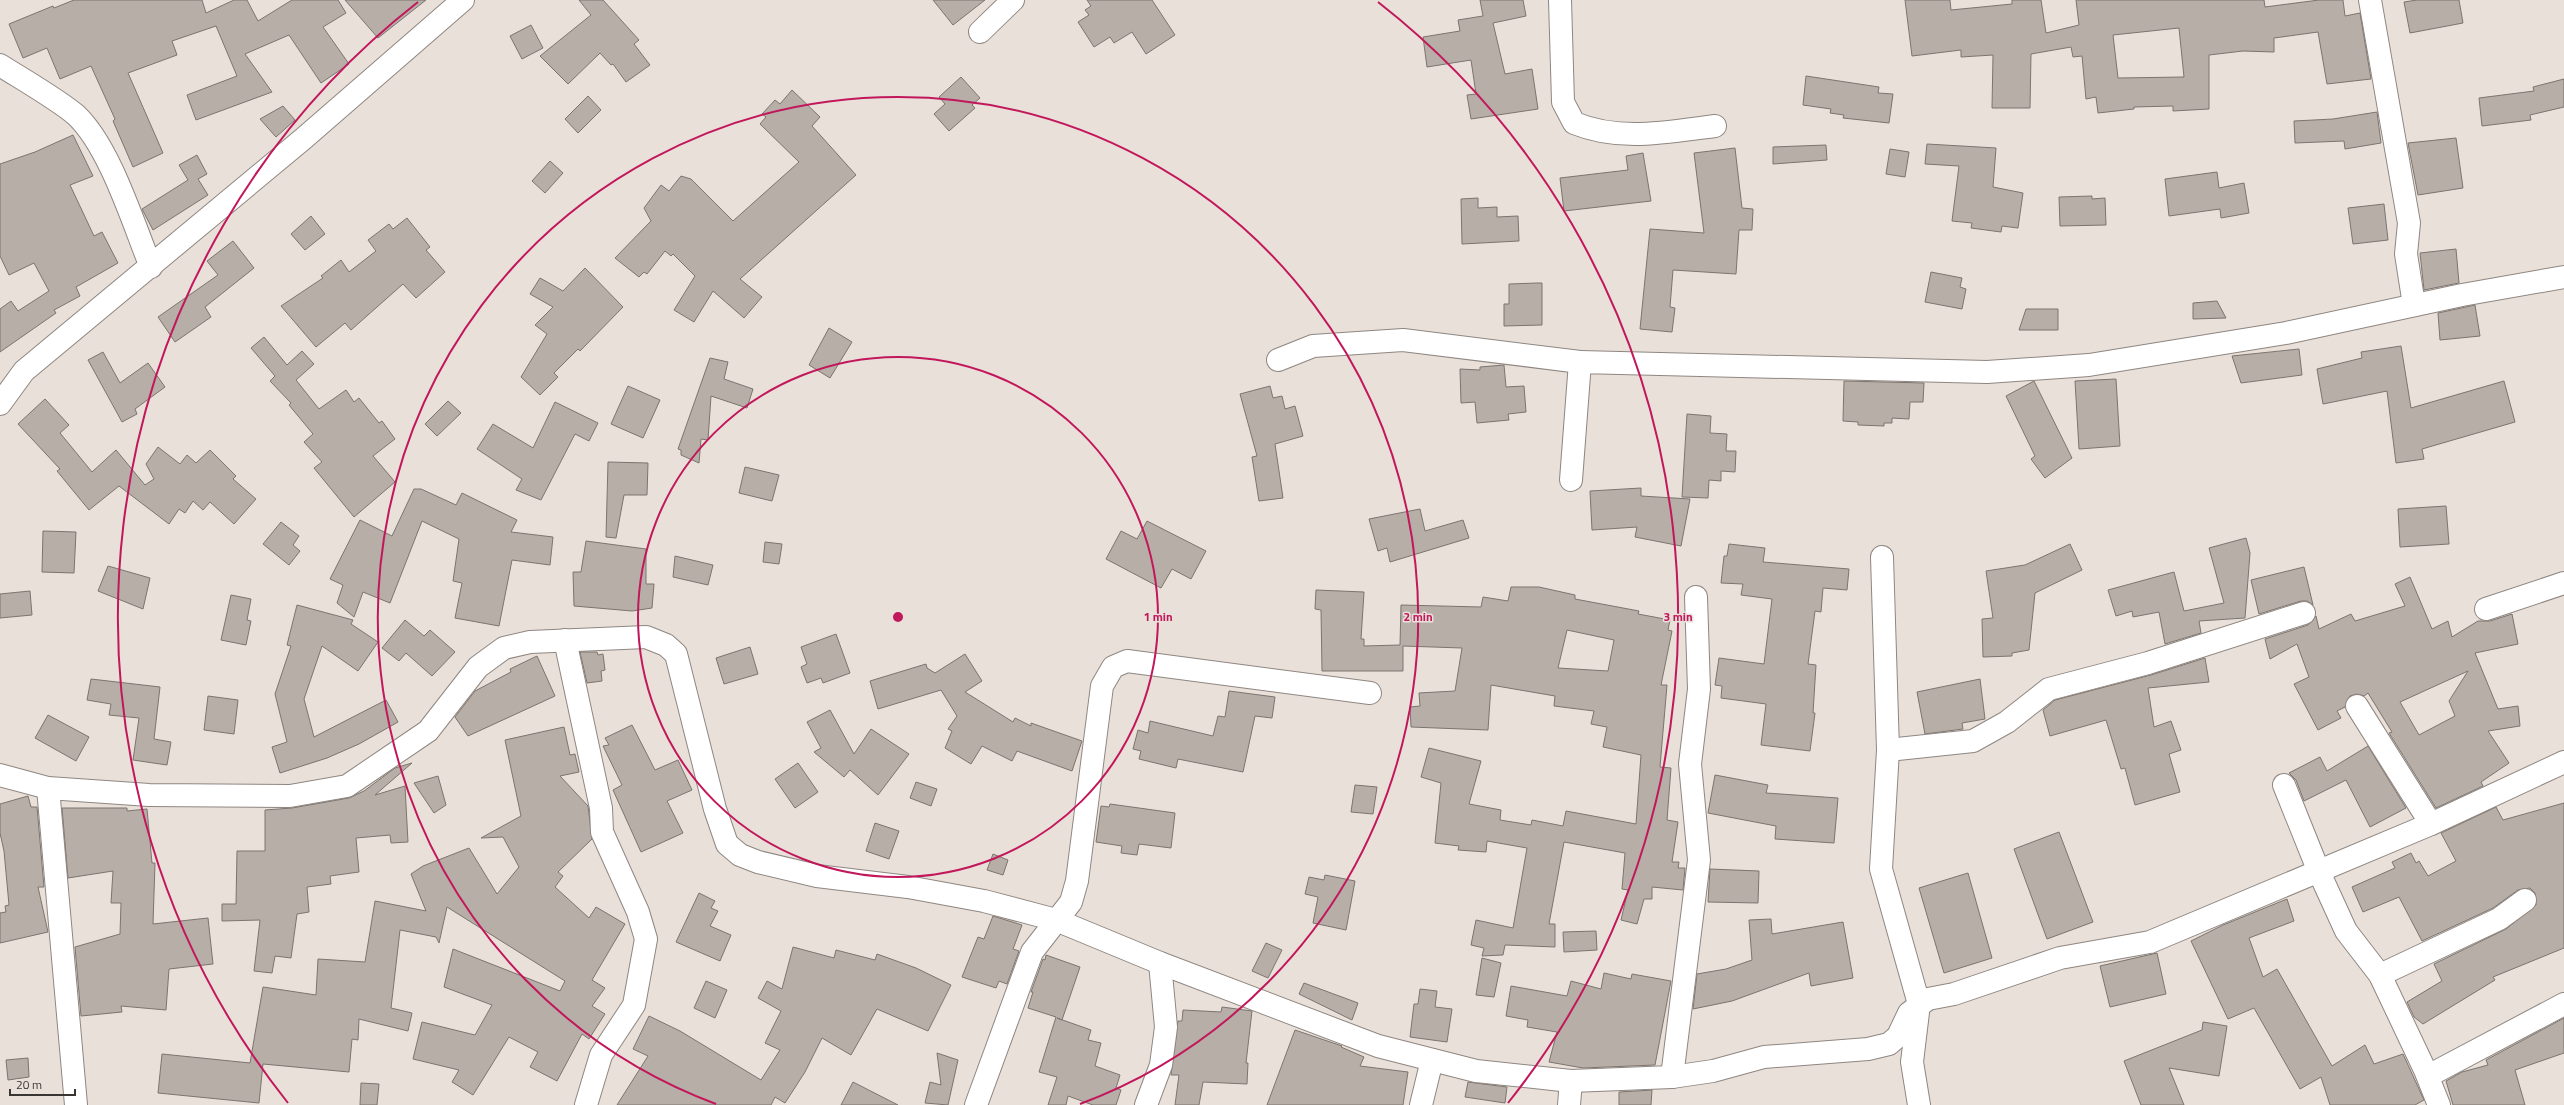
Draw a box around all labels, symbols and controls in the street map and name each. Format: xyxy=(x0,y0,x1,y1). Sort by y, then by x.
text: 1 min xyxy=(1143,607,1173,626)
text: 2 min xyxy=(1403,607,1433,626)
text: 3 min xyxy=(1663,607,1693,626)
centre of rings xyxy=(891,610,905,624)
scale bar xyxy=(10,1071,75,1097)
text: 20 m xyxy=(16,1075,42,1094)

